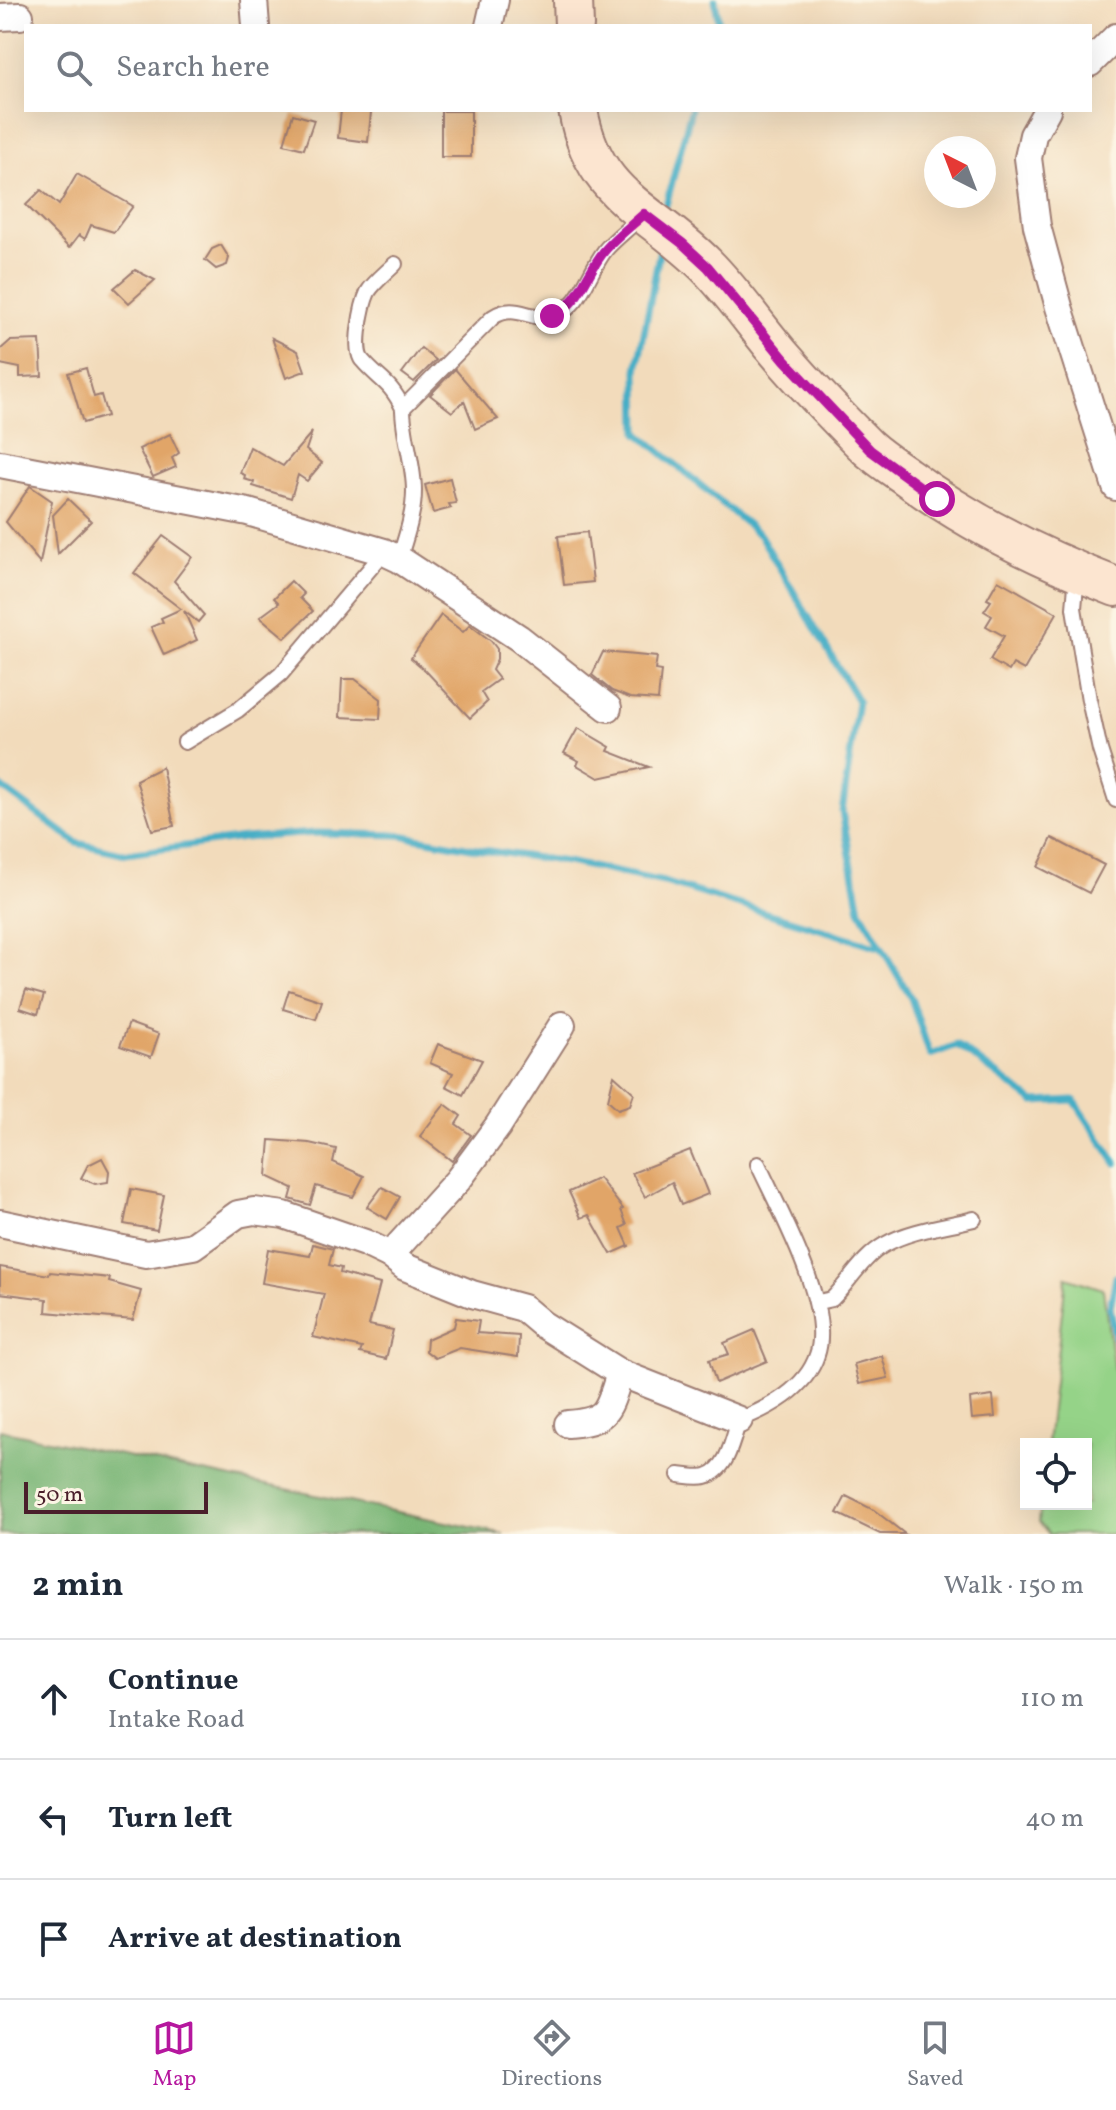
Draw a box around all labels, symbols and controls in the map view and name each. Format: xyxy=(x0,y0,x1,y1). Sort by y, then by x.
search box xyxy=(24,24,1092,112)
icon: search xyxy=(52,46,96,90)
text: Search here xyxy=(116,47,270,89)
north arrow xyxy=(924,136,996,208)
route end xyxy=(534,298,570,334)
route start xyxy=(919,481,955,517)
map controls xyxy=(1020,1438,1092,1510)
button: locate xyxy=(1020,1438,1092,1510)
scale bar xyxy=(24,1478,208,1514)
text: 50 m xyxy=(36,1480,83,1511)
text: 2 min xyxy=(32,1563,124,1610)
text: Walk · 150 m xyxy=(943,1568,1084,1604)
text: Continue xyxy=(108,1660,239,1702)
icon: ahead xyxy=(32,1677,76,1721)
text: 110 m xyxy=(1020,1681,1084,1717)
text: Intake Road xyxy=(108,1702,245,1738)
icon: left xyxy=(32,1797,76,1841)
text: Turn left xyxy=(108,1798,232,1840)
text: 40 m xyxy=(1025,1801,1084,1837)
icon: arrive xyxy=(32,1917,76,1961)
text: Arrive at destination xyxy=(108,1918,402,1960)
tab: Map xyxy=(152,2016,196,2095)
tab: Directions xyxy=(501,2016,602,2095)
tab: Saved xyxy=(907,2016,964,2095)

